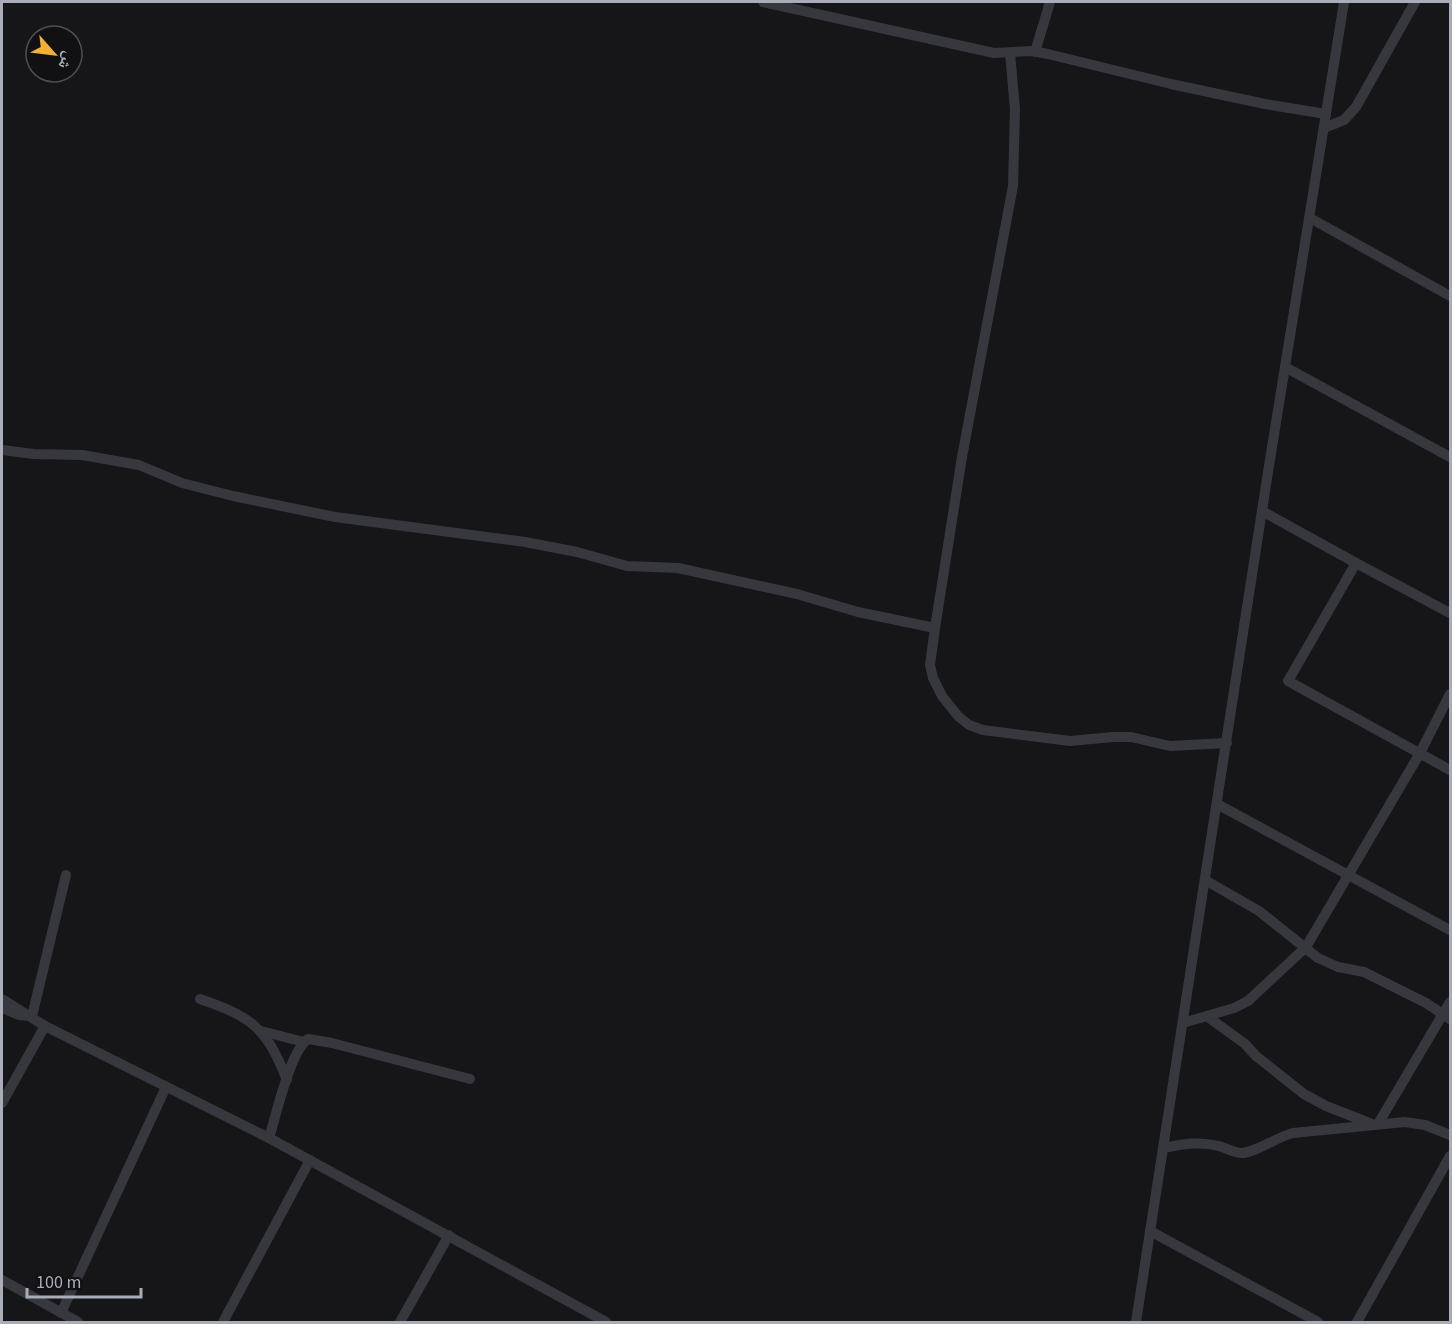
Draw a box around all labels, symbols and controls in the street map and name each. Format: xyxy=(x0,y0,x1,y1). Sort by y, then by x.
north arrow xyxy=(24,24,84,84)
text: ش xyxy=(53,48,80,73)
scale bar xyxy=(27,1261,141,1299)
text: 100 m xyxy=(36,1270,81,1295)

